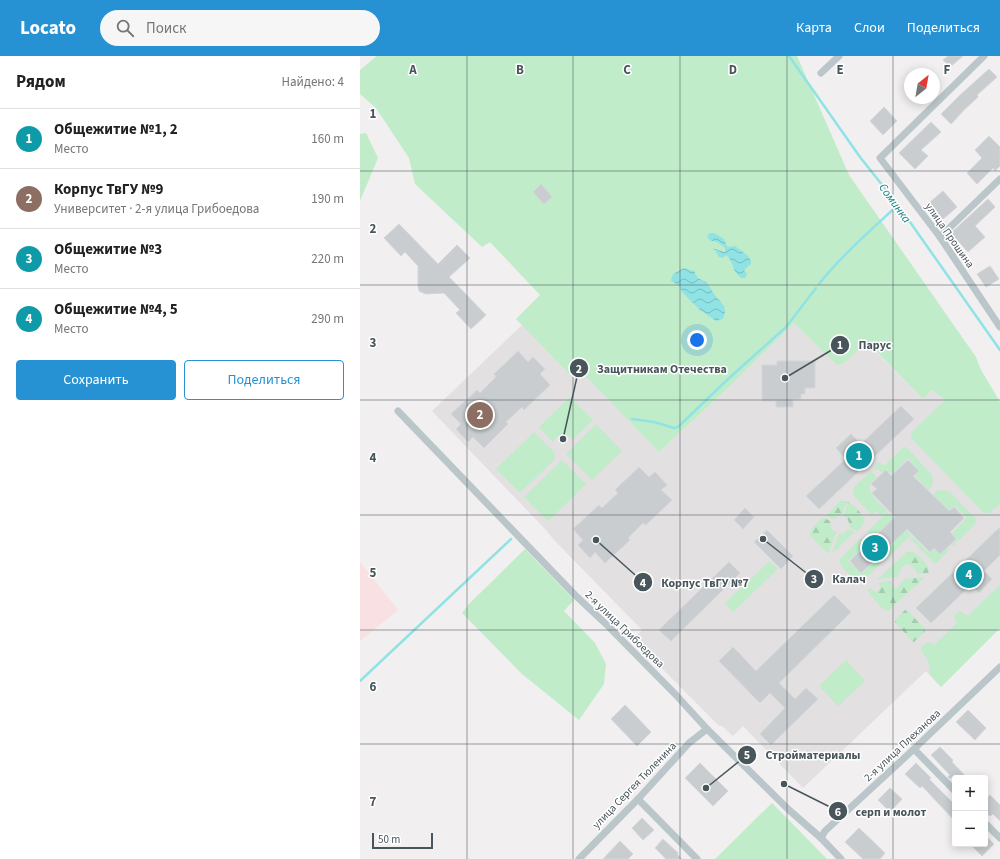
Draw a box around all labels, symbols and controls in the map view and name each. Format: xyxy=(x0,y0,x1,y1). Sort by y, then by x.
search box xyxy=(100,10,380,46)
text: Locato xyxy=(20,15,76,42)
icon: search xyxy=(114,17,136,39)
text: Поиск xyxy=(146,18,187,39)
text: Карта xyxy=(796,18,832,38)
text: Слои xyxy=(854,18,885,38)
text: Поделиться xyxy=(907,18,980,38)
text: A xyxy=(408,61,417,79)
text: B xyxy=(516,61,524,79)
text: C xyxy=(623,61,631,79)
text: D xyxy=(729,61,737,79)
text: E xyxy=(836,61,844,79)
text: F xyxy=(944,61,951,79)
north arrow xyxy=(904,68,940,104)
text: Рядом xyxy=(16,70,66,94)
text: Найдено: 4 xyxy=(282,73,344,91)
text: 1 xyxy=(370,105,377,123)
text: Общежитие №1, 2 xyxy=(54,119,178,140)
text: 1 xyxy=(26,130,32,148)
text: 160 m xyxy=(311,130,344,148)
text: Место xyxy=(54,140,89,158)
text: Корпус ТвГУ №9 xyxy=(54,179,163,200)
water label: Соминка xyxy=(874,180,915,227)
text: 2 xyxy=(26,190,32,208)
text: 190 m xyxy=(311,190,344,208)
text: Университет · 2-я улица Грибоедова xyxy=(54,200,259,218)
street label: улица Прошина xyxy=(922,200,978,271)
text: 2 xyxy=(370,220,377,238)
text: Общежитие №3 xyxy=(54,239,162,260)
text: 3 xyxy=(26,250,32,268)
text: 220 m xyxy=(311,250,344,268)
text: Место xyxy=(54,260,89,278)
text: Общежитие №4, 5 xyxy=(54,299,178,320)
text: 4 xyxy=(26,310,32,328)
text: 290 m xyxy=(311,310,344,328)
text: Место xyxy=(54,320,89,338)
your location xyxy=(687,330,707,350)
callout: Парус xyxy=(830,333,899,357)
text: 3 xyxy=(370,334,377,352)
text: 1 xyxy=(837,337,843,354)
text: Парус xyxy=(859,337,892,354)
callout: Защитникам Отечества xyxy=(569,356,735,380)
button: Сохранить xyxy=(16,360,176,400)
button: Поделиться xyxy=(184,360,344,400)
text: 2 xyxy=(576,361,582,378)
text: Защитникам Отечества xyxy=(597,361,727,378)
pin: 2 xyxy=(467,400,493,430)
pin: 1 xyxy=(846,441,872,471)
text: 4 xyxy=(370,449,377,467)
pin: 3 xyxy=(862,533,888,563)
pin: 4 xyxy=(956,560,982,590)
text: 5 xyxy=(370,564,377,582)
callout: Калач xyxy=(804,567,874,591)
callout: Корпус ТвГУ №7 xyxy=(633,570,757,594)
text: 3 xyxy=(811,571,817,588)
text: Калач xyxy=(832,571,866,588)
text: 4 xyxy=(640,575,647,592)
text: Корпус ТвГУ №7 xyxy=(661,575,749,592)
street label: 2-я улица Грибоедова xyxy=(582,587,668,671)
text: 6 xyxy=(370,678,377,696)
street label: 2-я улица Плеханова xyxy=(861,706,944,785)
street label: улица Сергея Тюленина xyxy=(589,739,680,832)
callout: Стройматериалы xyxy=(737,743,868,767)
text: 5 xyxy=(744,747,750,764)
text: Стройматериалы xyxy=(766,747,861,764)
map controls xyxy=(952,775,988,847)
button: + xyxy=(952,775,988,811)
text: 7 xyxy=(370,793,377,811)
callout: серп и молот xyxy=(828,799,934,823)
text: 6 xyxy=(835,804,841,821)
text: серп и молот xyxy=(856,804,926,821)
button: − xyxy=(952,811,988,847)
scale bar xyxy=(372,831,433,850)
text: 50 m xyxy=(378,832,400,847)

